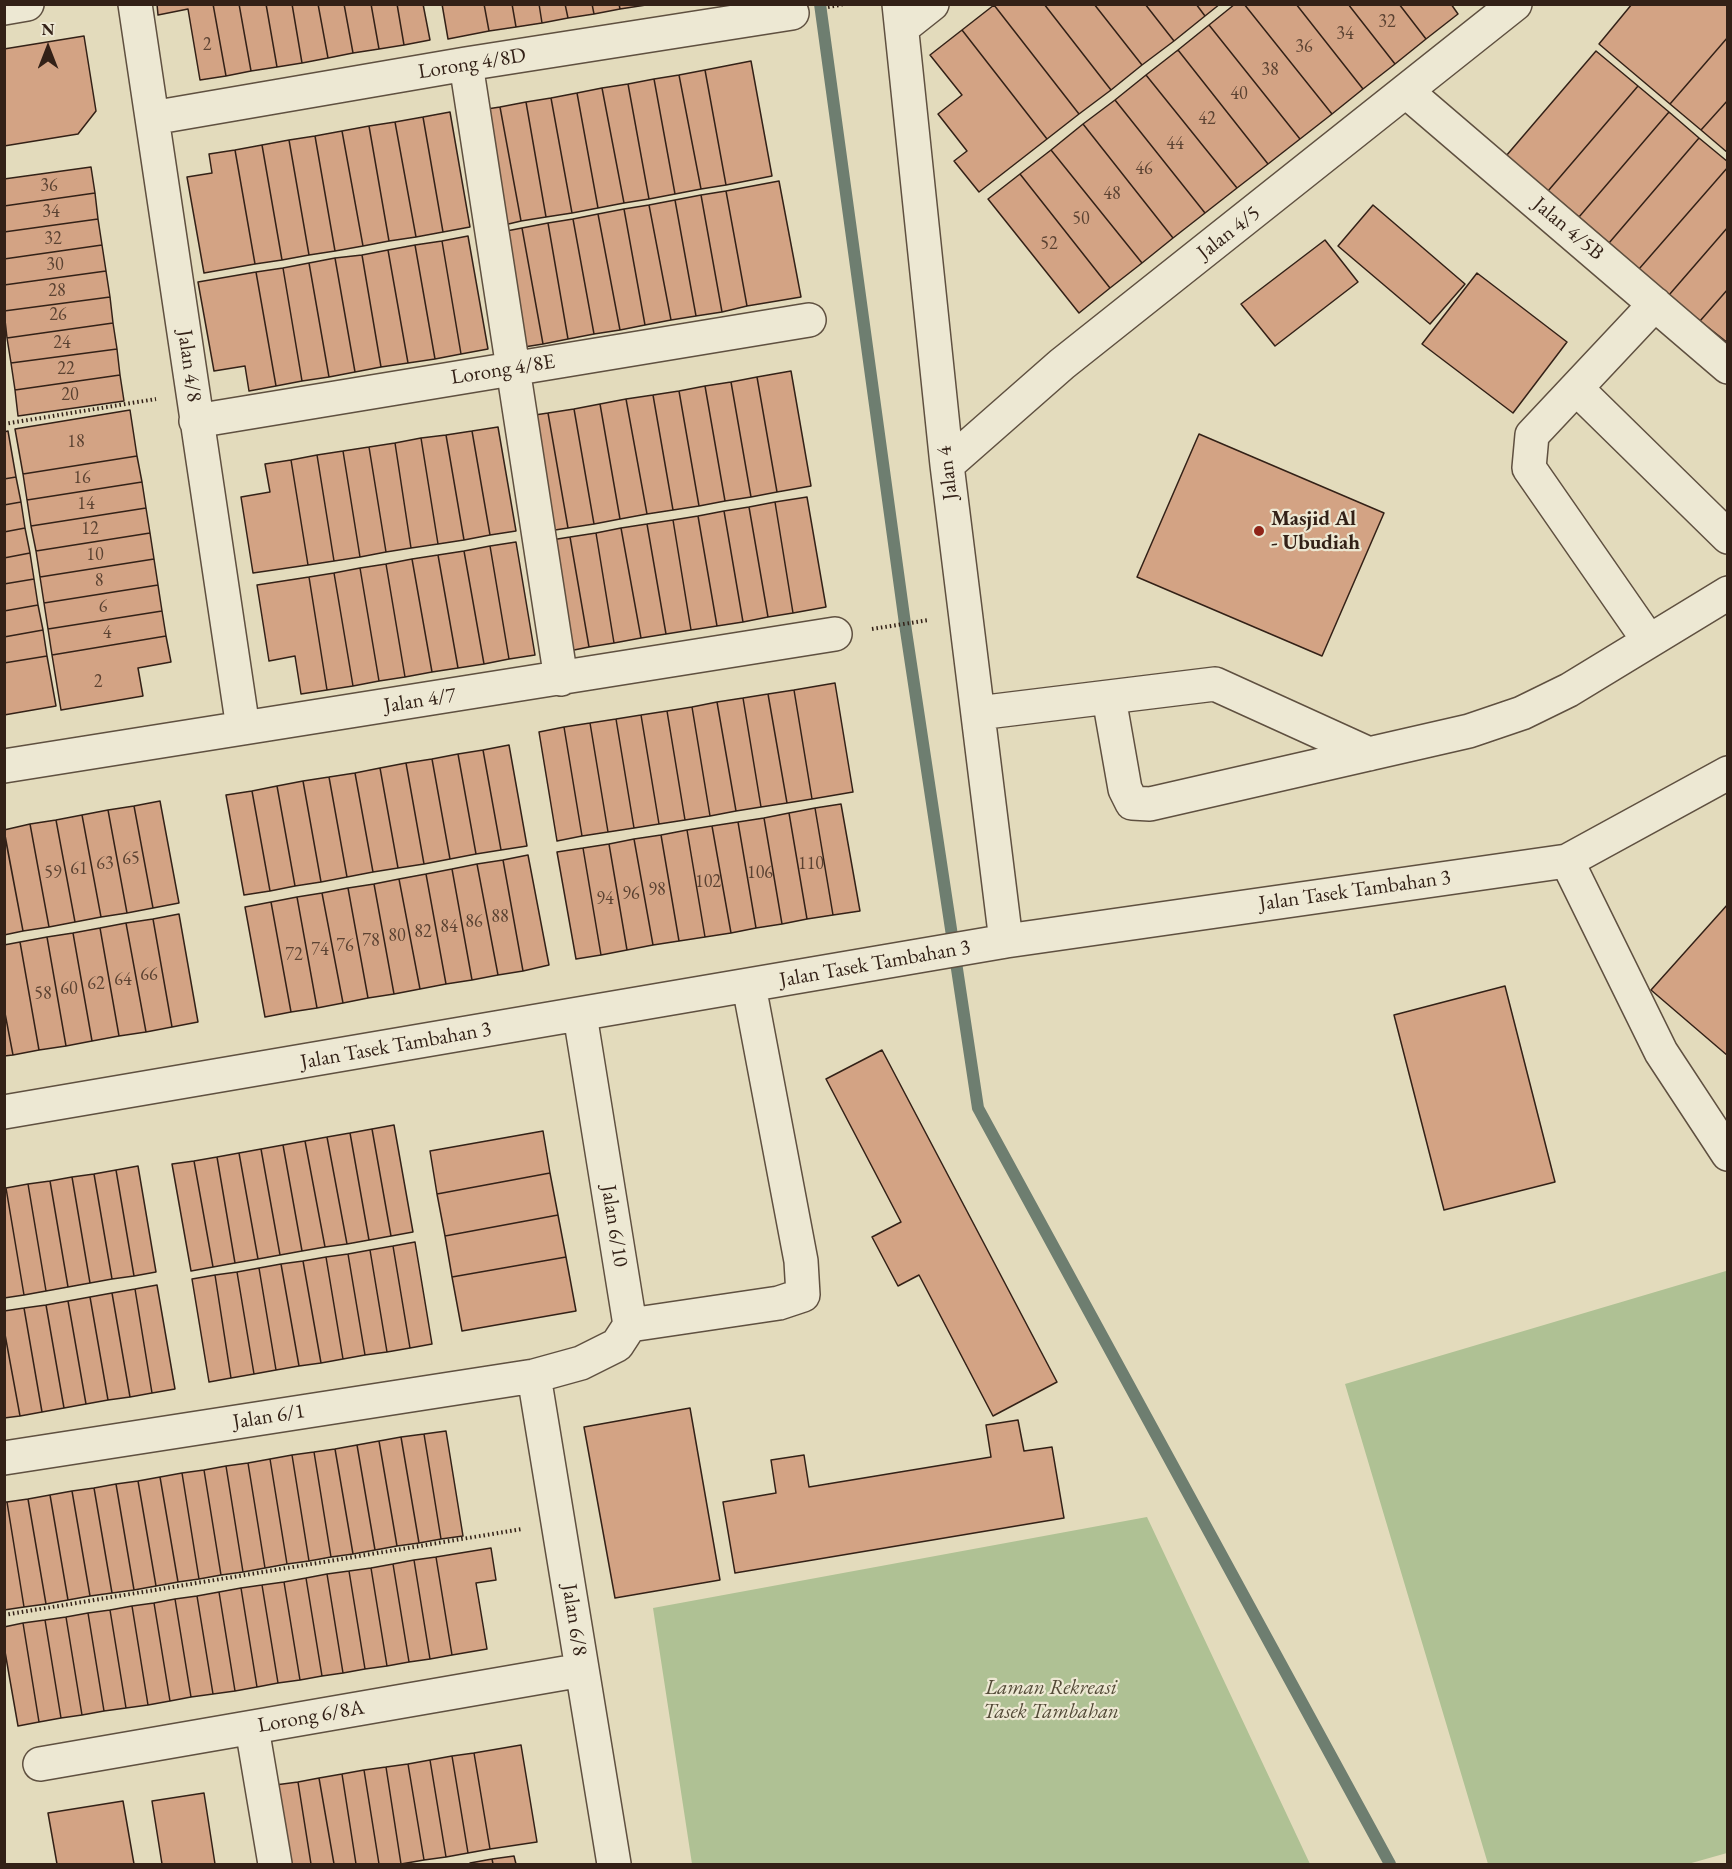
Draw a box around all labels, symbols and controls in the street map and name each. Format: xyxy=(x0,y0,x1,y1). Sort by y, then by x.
house number: 32 xyxy=(1378,11,1396,33)
north arrow xyxy=(18,18,78,78)
text: N xyxy=(42,19,54,40)
house number: 34 xyxy=(1336,23,1354,45)
house number: 2 xyxy=(203,34,211,56)
house number: 36 xyxy=(1295,36,1313,58)
street label: Lorong 4/8D xyxy=(416,43,528,85)
house number: 38 xyxy=(1261,59,1279,81)
house number: 40 xyxy=(1230,83,1248,105)
house number: 42 xyxy=(1198,108,1216,130)
house number: 44 xyxy=(1166,133,1184,155)
house number: 46 xyxy=(1135,158,1153,180)
house number: 36 xyxy=(40,175,58,197)
house number: 48 xyxy=(1103,183,1121,205)
street label: Jalan 4/5B xyxy=(1527,192,1609,266)
house number: 34 xyxy=(42,201,60,223)
street label: Jalan 4/5 xyxy=(1193,201,1265,265)
house number: 50 xyxy=(1072,208,1090,230)
house number: 32 xyxy=(44,228,62,250)
house number: 52 xyxy=(1040,233,1058,255)
house number: 30 xyxy=(46,254,64,276)
house number: 28 xyxy=(48,280,66,302)
house number: 26 xyxy=(49,304,67,326)
street label: Jalan 4/8 xyxy=(171,328,207,404)
house number: 24 xyxy=(53,332,71,354)
street label: Lorong 4/8E xyxy=(449,349,557,391)
house number: 22 xyxy=(57,358,75,380)
house number: 20 xyxy=(61,384,79,406)
house number: 18 xyxy=(67,431,85,453)
street label: Jalan 4 xyxy=(932,445,964,501)
house number: 16 xyxy=(73,467,91,489)
house number: 14 xyxy=(77,493,95,515)
place label: Masjid Al - Ubudiah xyxy=(1271,506,1360,556)
house number: 12 xyxy=(81,518,99,540)
marker: Masjid Al - Ubudiah xyxy=(1252,524,1266,538)
house number: 10 xyxy=(86,544,104,566)
house number: 8 xyxy=(95,570,103,592)
house number: 6 xyxy=(99,596,107,618)
house number: 4 xyxy=(103,622,111,644)
house number: 2 xyxy=(94,671,102,693)
street label: Jalan 4/7 xyxy=(382,683,458,719)
house number: 65 xyxy=(122,848,140,870)
house number: 63 xyxy=(96,853,114,875)
house number: 110 xyxy=(798,853,824,875)
house number: 61 xyxy=(70,858,88,880)
house number: 59 xyxy=(44,862,62,884)
house number: 106 xyxy=(747,862,773,884)
street label: Jalan Tasek Tambahan 3 xyxy=(1257,865,1453,917)
house number: 102 xyxy=(695,871,721,893)
house number: 98 xyxy=(648,879,666,901)
house number: 96 xyxy=(622,883,640,905)
house number: 94 xyxy=(596,888,614,910)
house number: 88 xyxy=(491,906,509,928)
house number: 86 xyxy=(465,911,483,933)
house number: 84 xyxy=(440,916,458,938)
house number: 82 xyxy=(414,921,432,943)
house number: 80 xyxy=(388,925,406,947)
house number: 78 xyxy=(362,930,380,952)
house number: 76 xyxy=(336,935,354,957)
street label: Jalan Tasek Tambahan 3 xyxy=(778,935,972,993)
house number: 74 xyxy=(311,939,329,961)
house number: 72 xyxy=(285,944,303,966)
house number: 66 xyxy=(140,964,158,986)
house number: 64 xyxy=(114,969,132,991)
house number: 62 xyxy=(87,973,105,995)
house number: 60 xyxy=(60,978,78,1000)
house number: 58 xyxy=(34,983,52,1005)
street label: Jalan Tasek Tambahan 3 xyxy=(299,1017,493,1075)
street label: Jalan 6/10 xyxy=(595,1183,633,1269)
street label: Jalan 6/1 xyxy=(231,1399,307,1435)
street label: Jalan 6/8 xyxy=(556,1582,592,1658)
park label: Laman Rekreasi Tasek Tambahan xyxy=(983,1675,1119,1725)
street label: Lorong 6/8A xyxy=(256,1695,366,1739)

